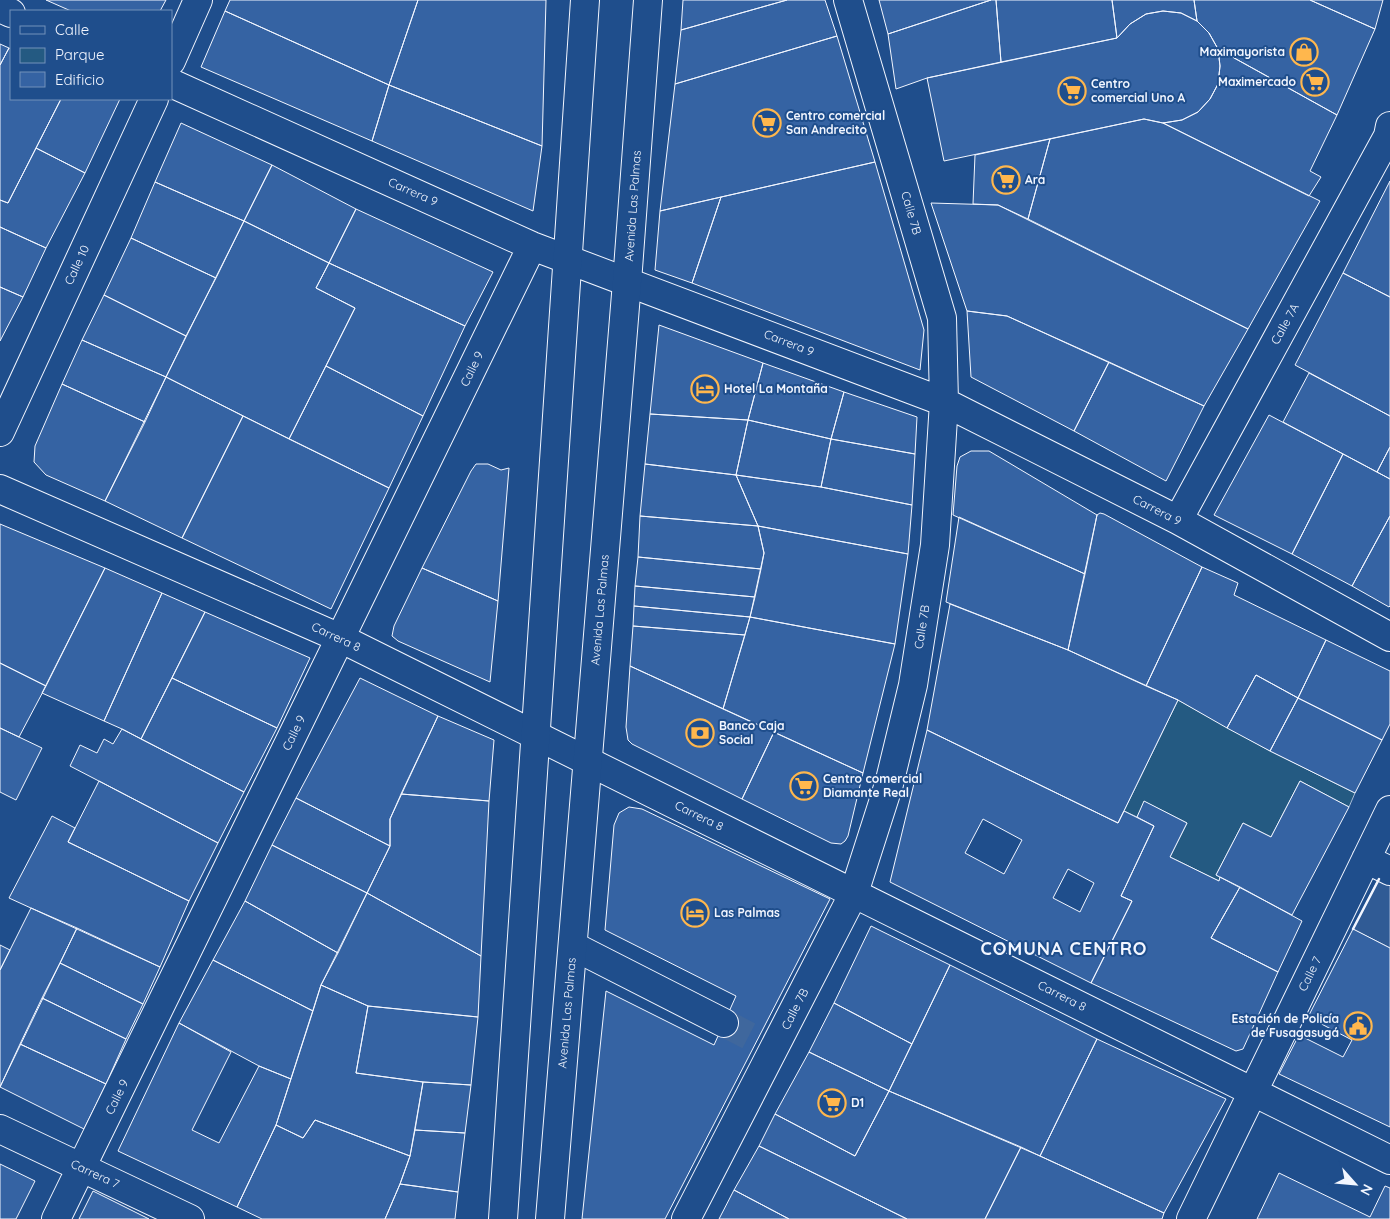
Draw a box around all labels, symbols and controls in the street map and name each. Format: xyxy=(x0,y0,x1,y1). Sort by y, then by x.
legend xyxy=(10,10,172,100)
text: Calle xyxy=(55,20,89,39)
shop icon: Maximayorista xyxy=(1289,37,1319,67)
place label: Maximayorista xyxy=(1200,44,1285,59)
text: Parque xyxy=(55,45,105,64)
supermarket icon: Maximercado xyxy=(1300,67,1330,97)
text: Edificio xyxy=(55,70,104,89)
place label: Maximercado xyxy=(1218,74,1297,89)
supermarket icon: Centro comercial Uno A xyxy=(1057,76,1087,106)
place label: Centro comercial Uno A xyxy=(1091,76,1185,105)
supermarket icon: Centro comercial San Andrecito xyxy=(752,108,782,138)
place label: Centro comercial San Andrecito xyxy=(786,108,885,137)
street label: Avenida Las Palmas xyxy=(621,150,644,262)
supermarket icon: Ara xyxy=(991,165,1021,195)
place label: Ara xyxy=(1025,172,1045,187)
street label: Carrera 9 xyxy=(386,174,441,209)
street label: Calle 7B xyxy=(898,189,925,237)
street label: Calle 10 xyxy=(61,243,92,287)
street label: Calle 7A xyxy=(1267,300,1302,347)
street label: Carrera 9 xyxy=(762,326,817,359)
street label: Calle 9 xyxy=(457,348,487,389)
hotel icon: Hotel La Montaña xyxy=(690,374,720,404)
place label: Hotel La Montaña xyxy=(724,381,828,396)
street label: Carrera 9 xyxy=(1130,491,1184,528)
street label: Avenida Las Palmas xyxy=(587,553,612,666)
street label: Calle 7B xyxy=(911,604,932,650)
street label: Carrera 8 xyxy=(309,619,363,654)
street label: Calle 9 xyxy=(279,712,309,753)
bank icon: Banco Caja Social xyxy=(685,718,715,748)
place label: Banco Caja Social xyxy=(719,718,785,747)
supermarket icon: Centro comercial Diamante Real xyxy=(789,771,819,801)
place label: Centro comercial Diamante Real xyxy=(823,771,922,800)
street label: Carrera 8 xyxy=(672,797,726,834)
hotel icon: Las Palmas xyxy=(680,898,710,928)
place label: Las Palmas xyxy=(714,905,780,920)
district label: COMUNA CENTRO xyxy=(980,937,1148,960)
street label: Calle 7 xyxy=(1295,954,1324,994)
street label: Avenida Las Palmas xyxy=(554,956,579,1069)
street label: Carrera 8 xyxy=(1035,977,1089,1014)
street label: Calle 7B xyxy=(778,985,811,1032)
place label: Estación de Policía de Fusagasugá xyxy=(1232,1011,1339,1040)
public building icon: Estación de Policía de Fusagasugá xyxy=(1343,1011,1373,1041)
street label: Calle 9 xyxy=(102,1076,132,1117)
supermarket icon: D1 xyxy=(817,1088,847,1118)
place label: D1 xyxy=(851,1095,864,1110)
street label: Carrera 7 xyxy=(68,1156,122,1191)
north arrow xyxy=(1330,1159,1380,1209)
text: N xyxy=(1356,1181,1377,1199)

